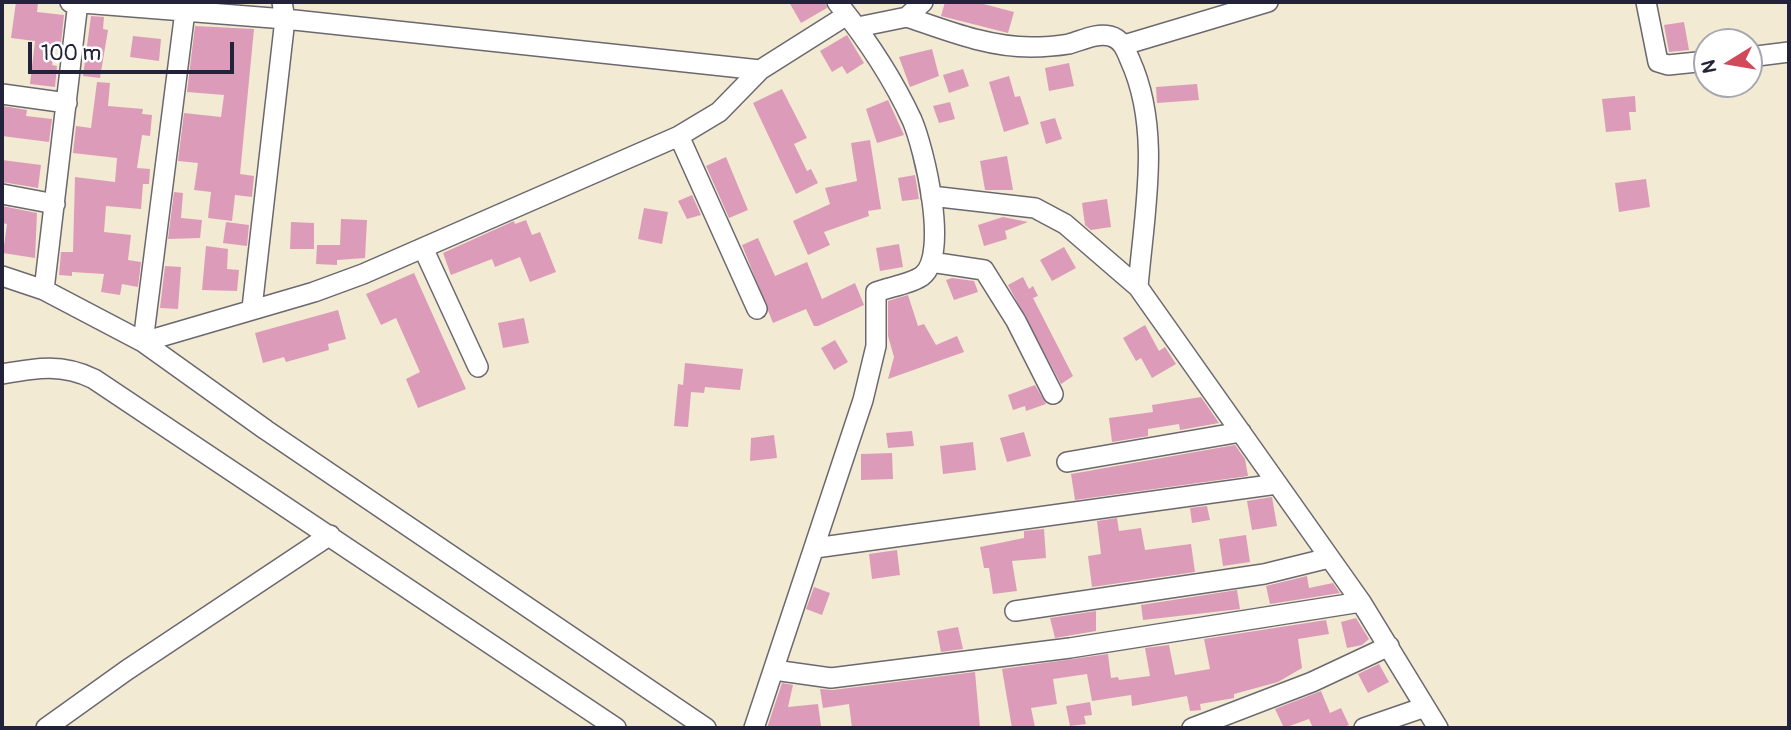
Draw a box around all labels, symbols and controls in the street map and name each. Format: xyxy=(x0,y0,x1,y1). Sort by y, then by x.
scale bar xyxy=(32,28,238,72)
north arrow xyxy=(1693,28,1763,98)
text: 100 m xyxy=(41,40,101,67)
text: N xyxy=(1696,58,1722,75)

